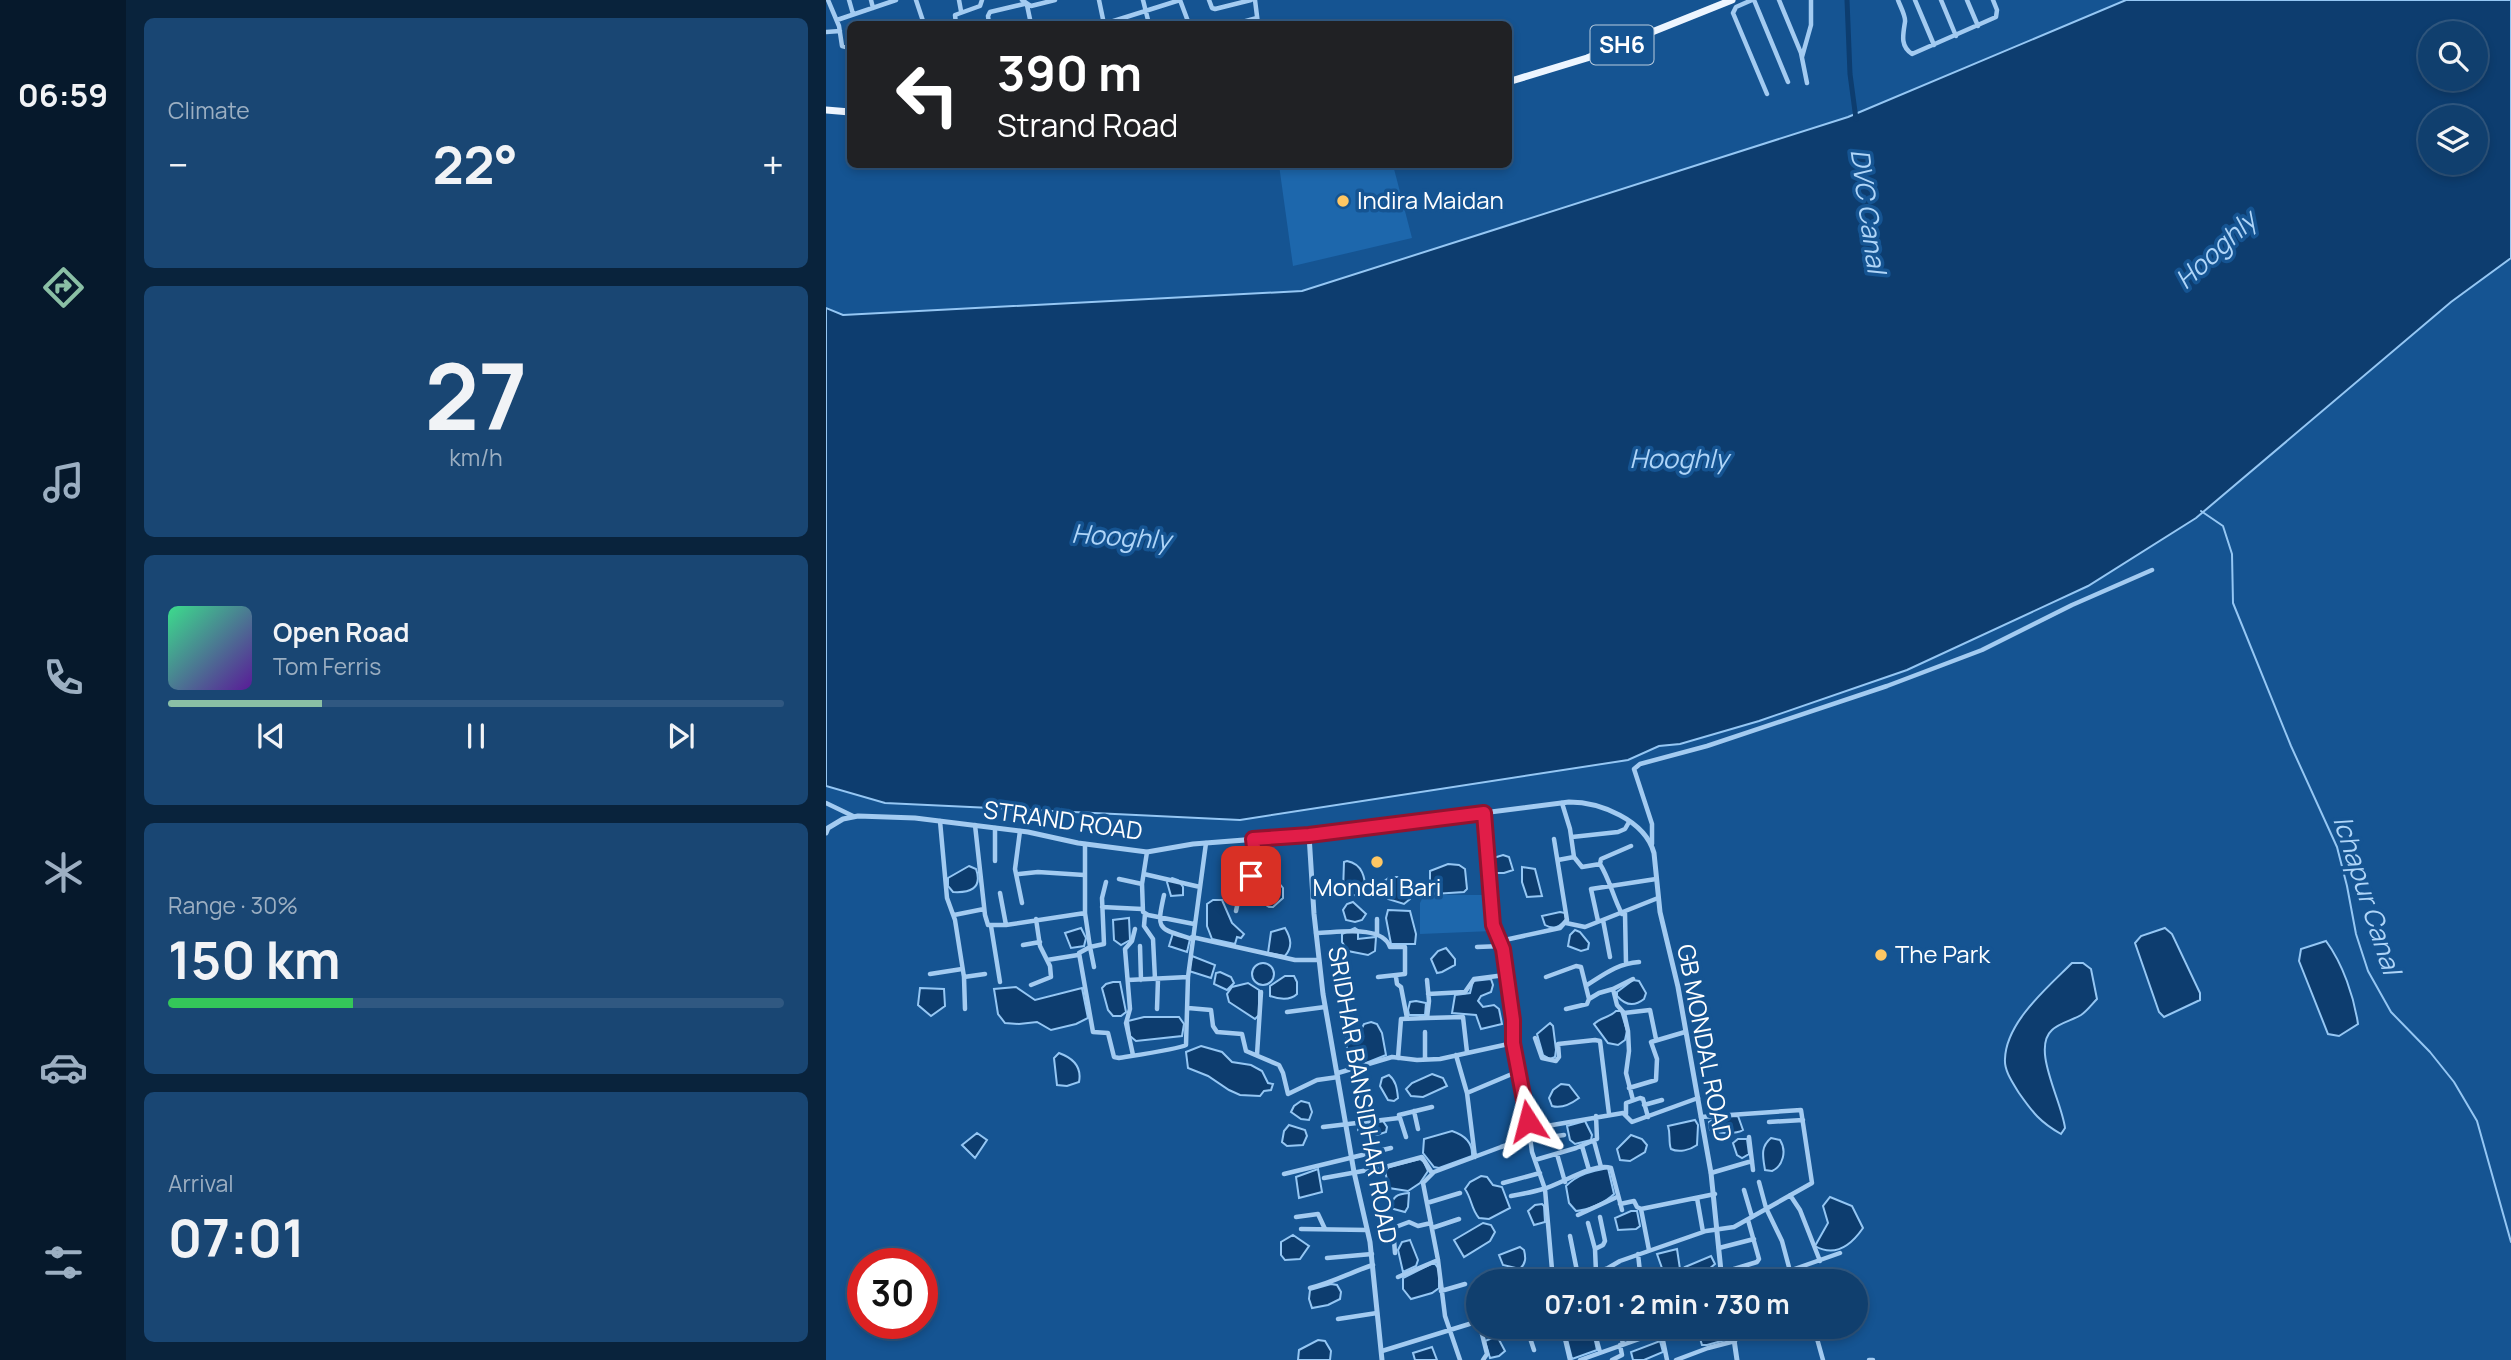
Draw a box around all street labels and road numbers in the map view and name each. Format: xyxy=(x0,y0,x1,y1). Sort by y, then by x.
road number: SH6 xyxy=(1590,26,1654,64)
street label: STRAND ROAD xyxy=(982,792,1145,847)
street label: GB MONDAL ROAD xyxy=(1670,941,1741,1144)
street label: SRIDHAR BANSIDHAR ROAD xyxy=(1321,944,1406,1246)

